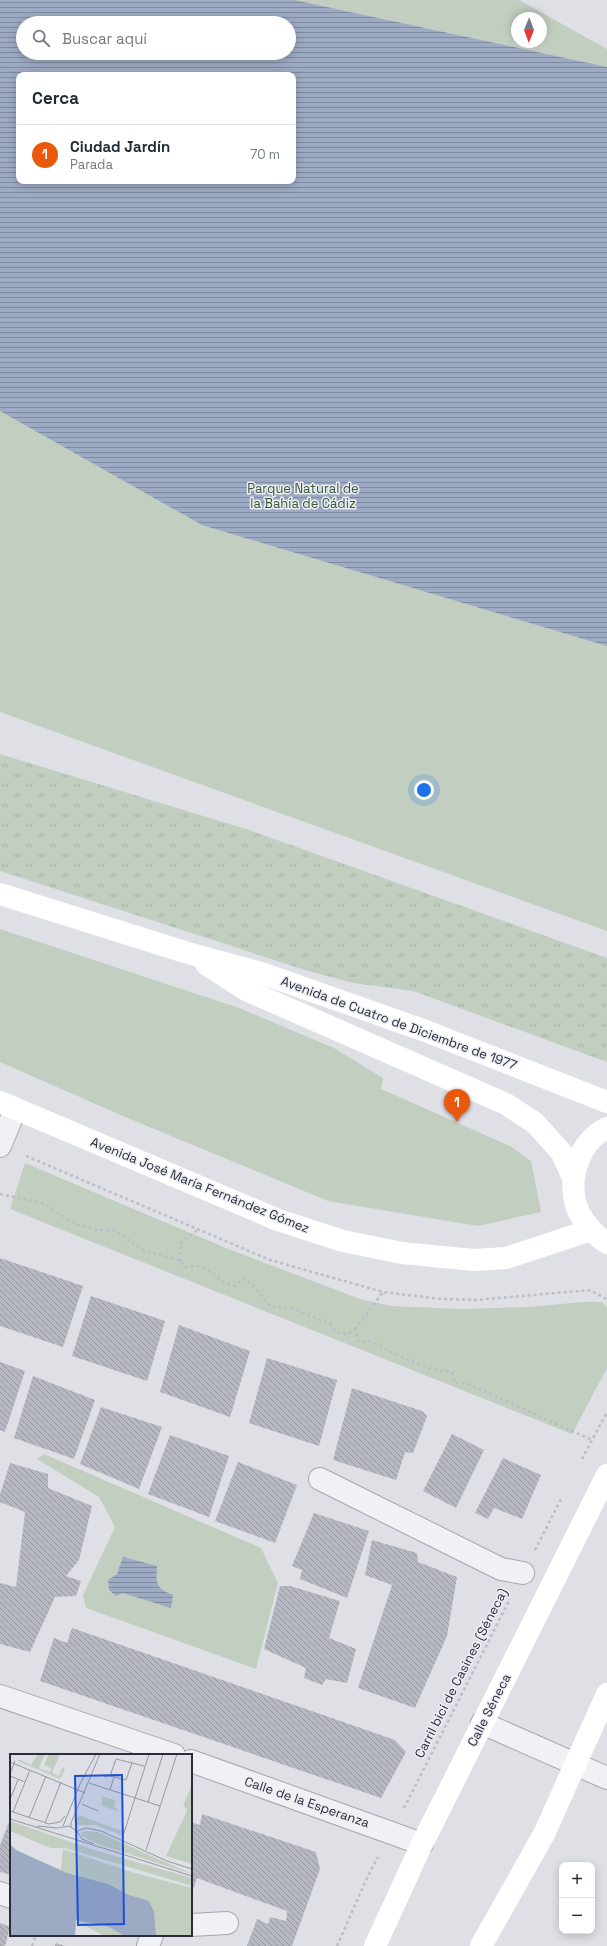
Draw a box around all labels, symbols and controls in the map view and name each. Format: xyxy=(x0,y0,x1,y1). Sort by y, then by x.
north arrow xyxy=(511,12,547,48)
search box xyxy=(16,16,296,60)
icon: search xyxy=(30,27,52,49)
text: Buscar aquí xyxy=(62,29,147,48)
text: Cerca xyxy=(32,87,79,109)
text: Ciudad Jardín xyxy=(70,137,170,156)
text: 1 xyxy=(42,146,48,163)
text: 70 m xyxy=(250,146,280,163)
text: Parada xyxy=(70,156,113,173)
park label: Parque Natural de la Bahía de Cádiz xyxy=(247,480,359,512)
your location xyxy=(414,780,434,800)
street label: Avenida de Cuatro de Diciembre de 1977 xyxy=(279,972,519,1074)
pin: 1 xyxy=(444,1089,470,1122)
street label: Avenida José María Fernández Gómez xyxy=(88,1133,312,1237)
street label: Carril bici de Casines (Séneca) xyxy=(411,1585,511,1761)
street label: Calle Séneca xyxy=(463,1670,515,1749)
inset map xyxy=(10,1754,192,1936)
street label: Calle de la Esperanza xyxy=(242,1773,372,1832)
map controls xyxy=(559,1862,595,1934)
button: + xyxy=(559,1862,595,1898)
button: − xyxy=(559,1898,595,1934)

